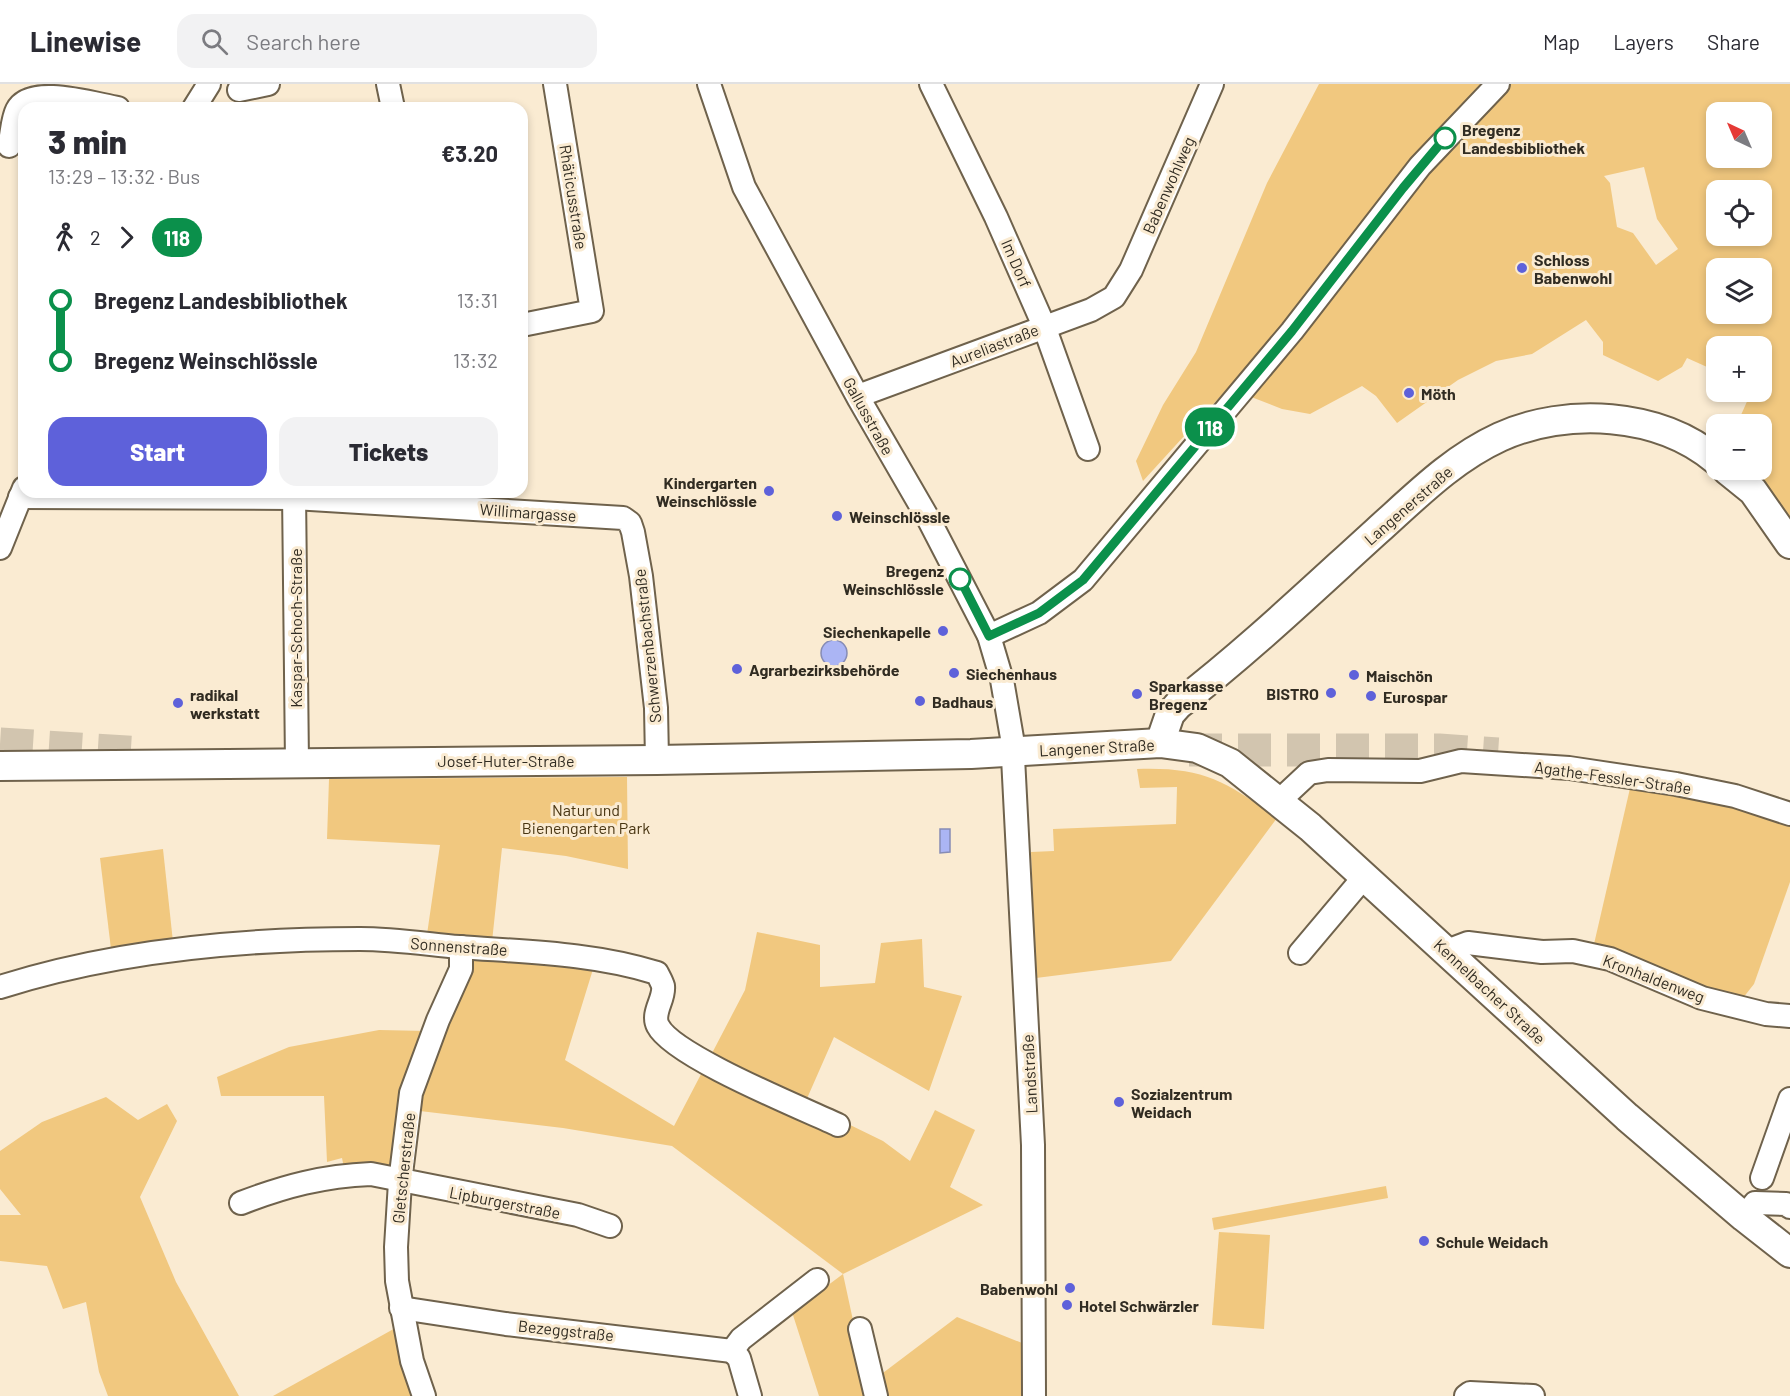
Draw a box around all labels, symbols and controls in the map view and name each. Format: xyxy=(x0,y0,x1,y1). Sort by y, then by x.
search box xyxy=(177,14,597,68)
text: Linewise xyxy=(30,24,141,58)
icon: search xyxy=(198,25,231,58)
text: Search here xyxy=(246,28,361,54)
text: Map xyxy=(1543,29,1580,54)
text: Layers xyxy=(1613,29,1674,54)
text: Share xyxy=(1707,29,1760,54)
north arrow xyxy=(1706,102,1772,168)
map controls xyxy=(1706,102,1772,480)
place label: Bregenz Landesbibliothek xyxy=(1462,120,1585,157)
text: 3 min xyxy=(48,121,127,161)
marker: Bregenz Landesbibliothek xyxy=(1434,127,1456,149)
street label: Babenwohlweg xyxy=(1138,133,1198,237)
text: €3.20 xyxy=(441,140,498,166)
street label: Rhäticusstraße xyxy=(556,143,592,251)
text: 13:29 – 13:32 · Bus xyxy=(48,164,200,188)
button: locate xyxy=(1706,180,1772,246)
icon: walk xyxy=(48,221,81,254)
icon: forward xyxy=(110,221,143,254)
text: 2 xyxy=(90,225,101,249)
text: 118 xyxy=(164,225,190,250)
street label: Im Dorf xyxy=(998,236,1036,290)
place label: Schloss Babenwohl xyxy=(1534,250,1612,287)
button: layers xyxy=(1706,258,1772,324)
marker: Schloss Babenwohl xyxy=(1515,261,1529,275)
text: Bregenz Landesbibliothek xyxy=(94,287,348,313)
text: 13:31 xyxy=(457,288,498,312)
street label: Aureliastraße xyxy=(947,319,1041,371)
button: + xyxy=(1706,336,1772,402)
text: Bregenz Weinschlössle xyxy=(94,347,318,373)
text: 13:32 xyxy=(453,348,498,372)
street label: Gallusstraße xyxy=(840,374,898,458)
place label: Möth xyxy=(1421,384,1456,403)
marker: Möth xyxy=(1402,386,1416,400)
line badge: 118 xyxy=(1176,408,1244,446)
button: − xyxy=(1706,414,1772,480)
text: 118 xyxy=(1197,415,1223,440)
button: Start xyxy=(48,417,267,486)
button: Tickets xyxy=(279,417,498,486)
street label: Langenerstraße xyxy=(1360,462,1456,548)
place label: Kindergarten Weinschlössle xyxy=(656,473,757,510)
marker: Kindergarten Weinschlössle xyxy=(762,484,776,498)
street label: Willimargasse xyxy=(479,499,577,525)
place label: Weinschlössle xyxy=(849,507,951,526)
marker: Weinschlössle xyxy=(830,509,844,523)
street label: Kaspar-Schoch-Straße xyxy=(286,548,305,708)
place label: Bregenz Weinschlössle xyxy=(843,561,944,598)
street label: Schwerzenbachstraße xyxy=(629,568,665,724)
marker: Bregenz Weinschlössle xyxy=(949,568,971,590)
place label: Siechenkapelle xyxy=(823,622,931,641)
marker: Siechenkapelle xyxy=(936,624,950,638)
place label: Agrarbezirksbehörde xyxy=(749,660,900,679)
marker: Agrarbezirksbehörde xyxy=(730,662,744,676)
place label: Siechenhaus xyxy=(966,664,1057,683)
marker: Siechenhaus xyxy=(947,666,961,680)
place label: Maischön xyxy=(1366,666,1433,685)
marker: Maischön xyxy=(1347,668,1361,682)
place label: Sparkasse Bregenz xyxy=(1149,676,1224,713)
place label: BISTRO xyxy=(1266,684,1319,703)
place label: radikal werkstatt xyxy=(190,685,260,722)
marker: BISTRO xyxy=(1324,686,1338,700)
marker: Sparkasse Bregenz xyxy=(1130,687,1144,701)
place label: Eurospar xyxy=(1383,687,1448,706)
marker: Eurospar xyxy=(1364,689,1378,703)
place label: Badhaus xyxy=(932,692,993,711)
marker: Badhaus xyxy=(913,694,927,708)
marker: radikal werkstatt xyxy=(171,696,185,710)
street label: Langener Straße xyxy=(1039,734,1155,760)
street label: Josef-Huter-Straße xyxy=(437,751,575,770)
street label: Agathe-Fessler-Straße xyxy=(1533,757,1693,797)
park label: Natur und Bienengarten Park xyxy=(522,800,650,837)
street label: Sonnenstraße xyxy=(410,933,508,959)
street label: Kennelbacher Straße xyxy=(1430,935,1550,1047)
street label: Kronhaldenweg xyxy=(1600,950,1708,1006)
street label: Landstraße xyxy=(1017,1034,1041,1114)
place label: Sozialzentrum Weidach xyxy=(1131,1084,1232,1121)
marker: Sozialzentrum Weidach xyxy=(1112,1095,1126,1109)
street label: Gletscherstraße xyxy=(388,1112,418,1224)
street label: Lipburgerstraße xyxy=(448,1182,562,1222)
place label: Schule Weidach xyxy=(1436,1232,1548,1251)
marker: Schule Weidach xyxy=(1417,1234,1431,1248)
place label: Babenwohl xyxy=(980,1279,1058,1298)
marker: Babenwohl xyxy=(1063,1281,1077,1295)
place label: Hotel Schwärzler xyxy=(1079,1296,1199,1315)
marker: Hotel Schwärzler xyxy=(1060,1298,1074,1312)
street label: Bezeggstraße xyxy=(517,1316,615,1344)

